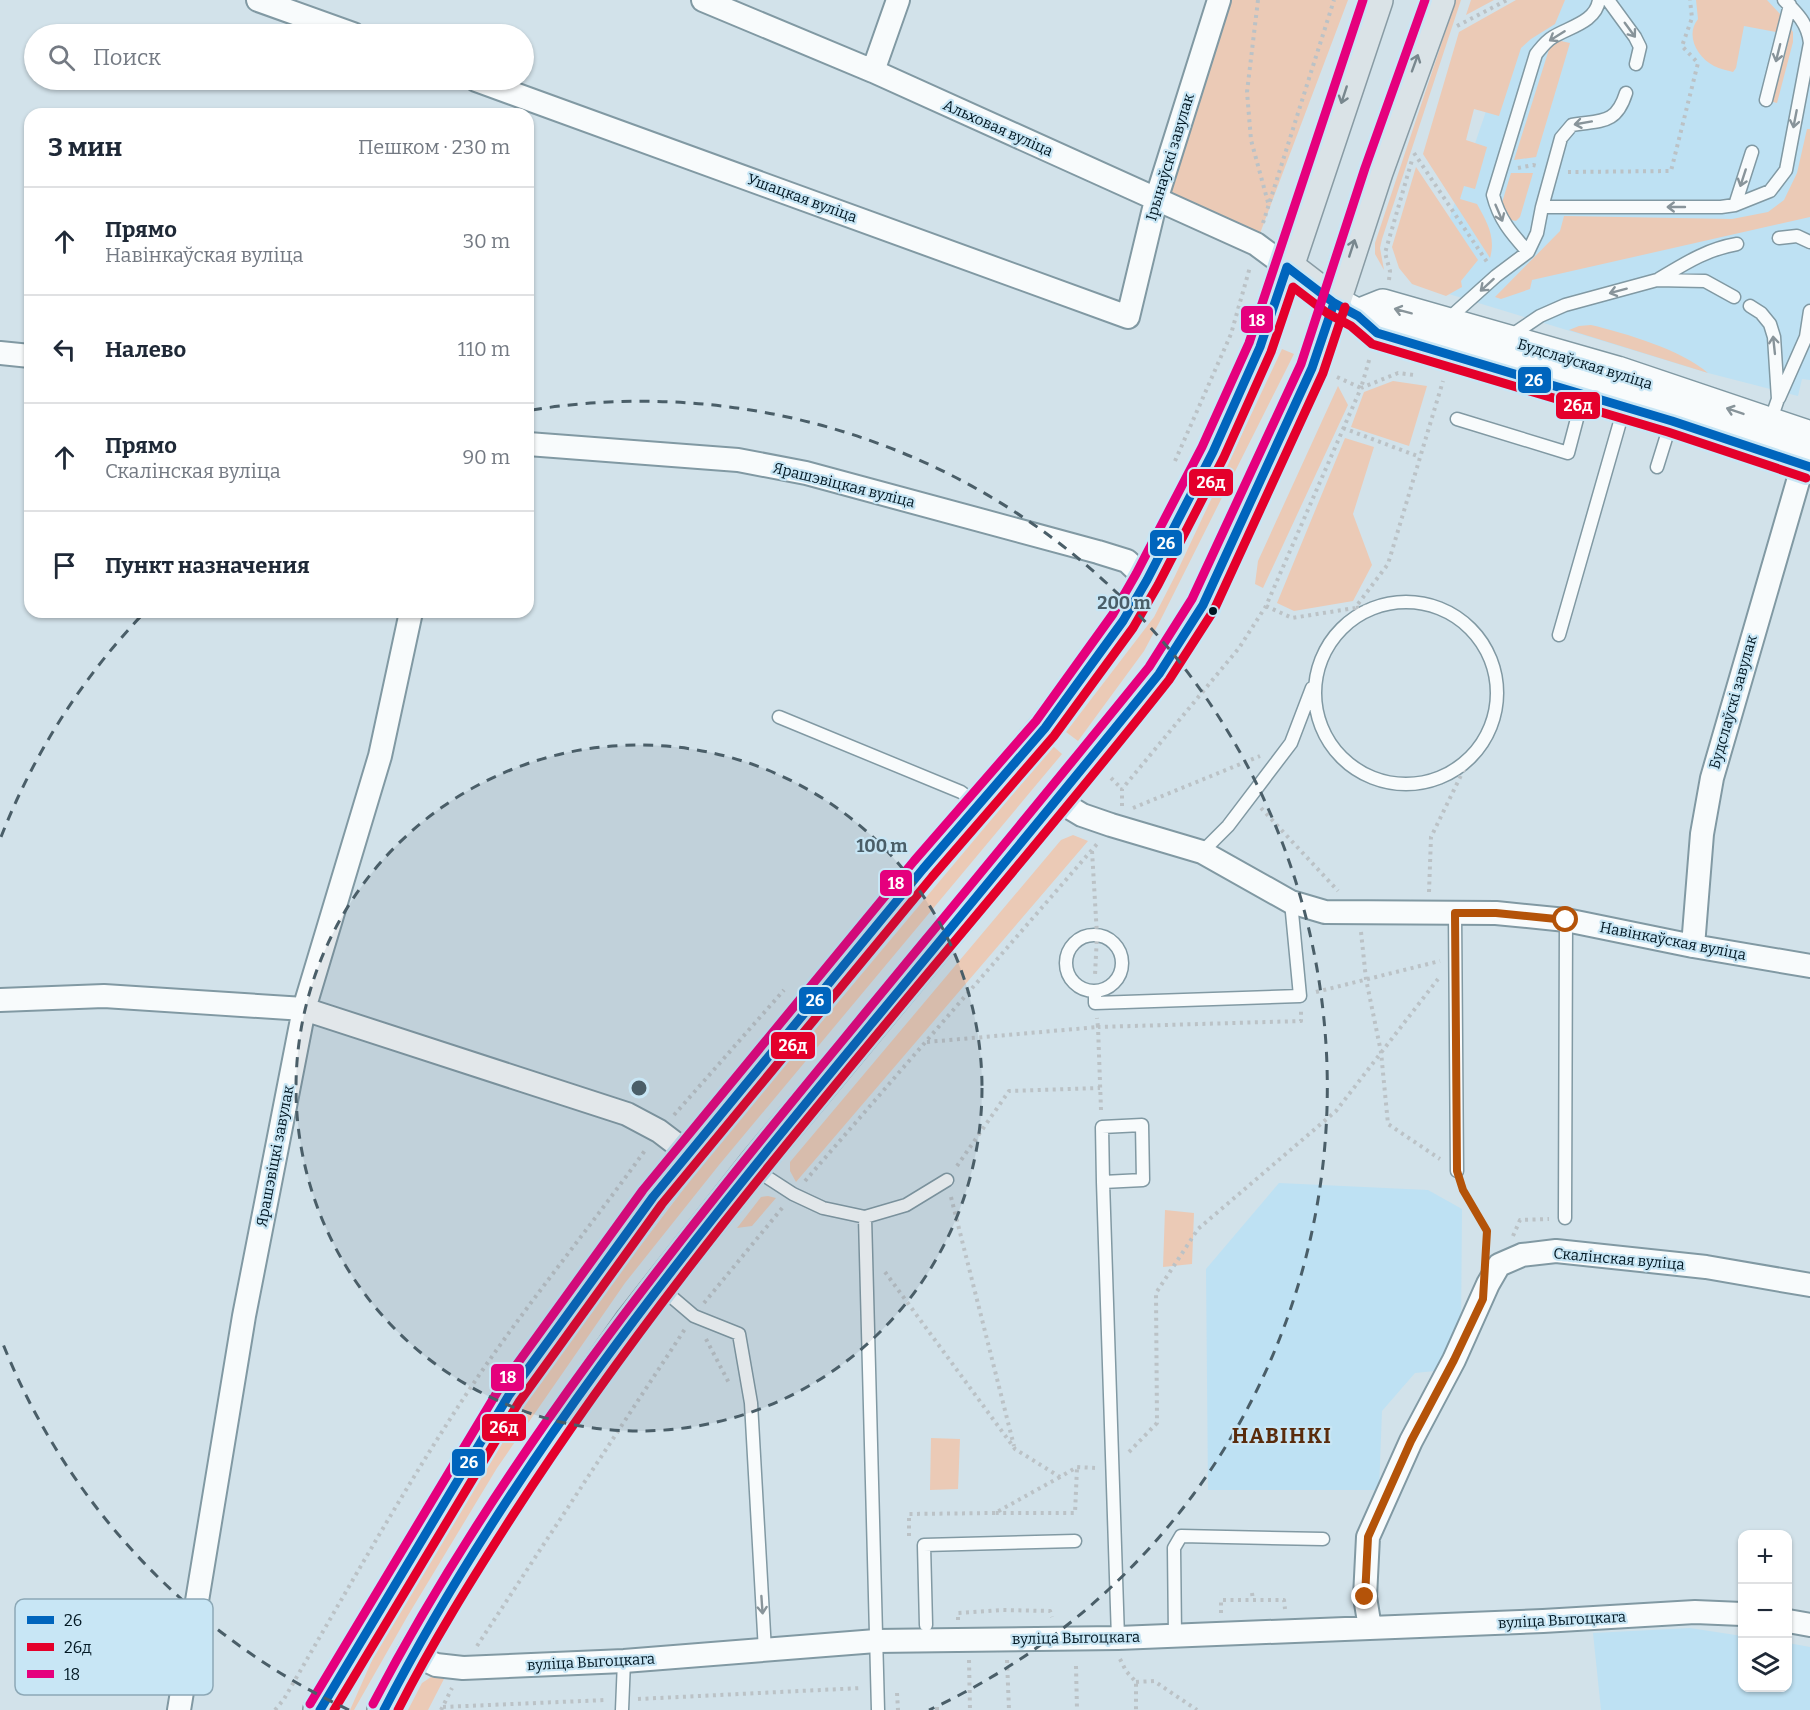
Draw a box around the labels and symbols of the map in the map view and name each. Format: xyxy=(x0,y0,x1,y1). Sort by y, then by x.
one-way arrow xyxy=(1624,21,1636,37)
one-way arrow xyxy=(1549,30,1566,42)
one-way arrow xyxy=(1771,43,1783,62)
one-way arrow xyxy=(1411,54,1422,73)
one-way arrow xyxy=(1338,85,1349,104)
street label: Ірынаўскі завулак xyxy=(1142,91,1198,223)
street label: Альховая вуліца xyxy=(940,96,1056,160)
one-way arrow xyxy=(1789,109,1800,128)
one-way arrow xyxy=(1574,118,1594,129)
one-way arrow xyxy=(1737,168,1748,187)
street label: Ушацкая вуліца xyxy=(745,170,859,226)
one-way arrow xyxy=(1667,201,1687,213)
one-way arrow xyxy=(1494,204,1506,222)
one-way arrow xyxy=(1347,239,1358,258)
one-way arrow xyxy=(1479,278,1494,292)
one-way arrow xyxy=(1609,285,1628,297)
line badge: 18 xyxy=(1240,305,1274,334)
one-way arrow xyxy=(1394,305,1413,316)
text: 18 xyxy=(1249,311,1265,330)
street label: Будслаўская вуліца xyxy=(1515,335,1655,393)
one-way arrow xyxy=(1768,336,1779,356)
line badge: 26 xyxy=(1517,366,1552,394)
text: 26 xyxy=(1525,371,1544,390)
line badge: 26д xyxy=(1555,391,1601,420)
text: 26д xyxy=(1564,396,1593,415)
one-way arrow xyxy=(1726,405,1745,416)
street label: Ярашэвіцкая вуліца xyxy=(771,459,917,511)
line badge: 26д xyxy=(1188,468,1234,497)
text: 26д xyxy=(1197,473,1226,492)
line badge: 26 xyxy=(1149,529,1183,557)
text: 26 xyxy=(1157,534,1176,553)
text: 200 m xyxy=(1097,592,1151,614)
unlabelled marker xyxy=(1207,605,1219,617)
street label: Будслаўскі завулак xyxy=(1705,633,1761,771)
text: 100 m xyxy=(856,835,908,857)
line badge: 18 xyxy=(879,869,913,897)
text: 18 xyxy=(888,874,904,893)
route start xyxy=(1552,906,1578,932)
street label: Навінкаўская вуліца xyxy=(1598,918,1748,964)
line badge: 26 xyxy=(798,986,832,1015)
text: 26 xyxy=(806,991,825,1010)
line badge: 26д xyxy=(770,1031,816,1060)
text: 26д xyxy=(779,1036,808,1055)
centre of rings xyxy=(629,1078,649,1098)
street label: Ярашэвіцкі завулак xyxy=(252,1084,298,1228)
street label: Скалінская вуліца xyxy=(1553,1244,1685,1274)
line badge: 18 xyxy=(490,1363,525,1392)
text: 18 xyxy=(500,1368,516,1387)
line badge: 26д xyxy=(481,1413,527,1442)
text: 26д xyxy=(490,1418,519,1437)
district label: НАВІНКІ xyxy=(1232,1423,1332,1449)
line badge: 26 xyxy=(451,1448,486,1477)
text: 26 xyxy=(460,1453,479,1472)
route end xyxy=(1351,1583,1377,1609)
one-way arrow xyxy=(757,1594,768,1614)
legend xyxy=(15,1599,213,1695)
street label: вуліца Выгоцкага xyxy=(1498,1608,1626,1632)
text: 26 xyxy=(64,1611,82,1630)
street label: вуліца Выгоцкага xyxy=(1012,1628,1140,1648)
text: 26д xyxy=(64,1638,92,1657)
street label: вуліца Выгоцкага xyxy=(527,1650,655,1674)
text: 18 xyxy=(64,1665,80,1684)

